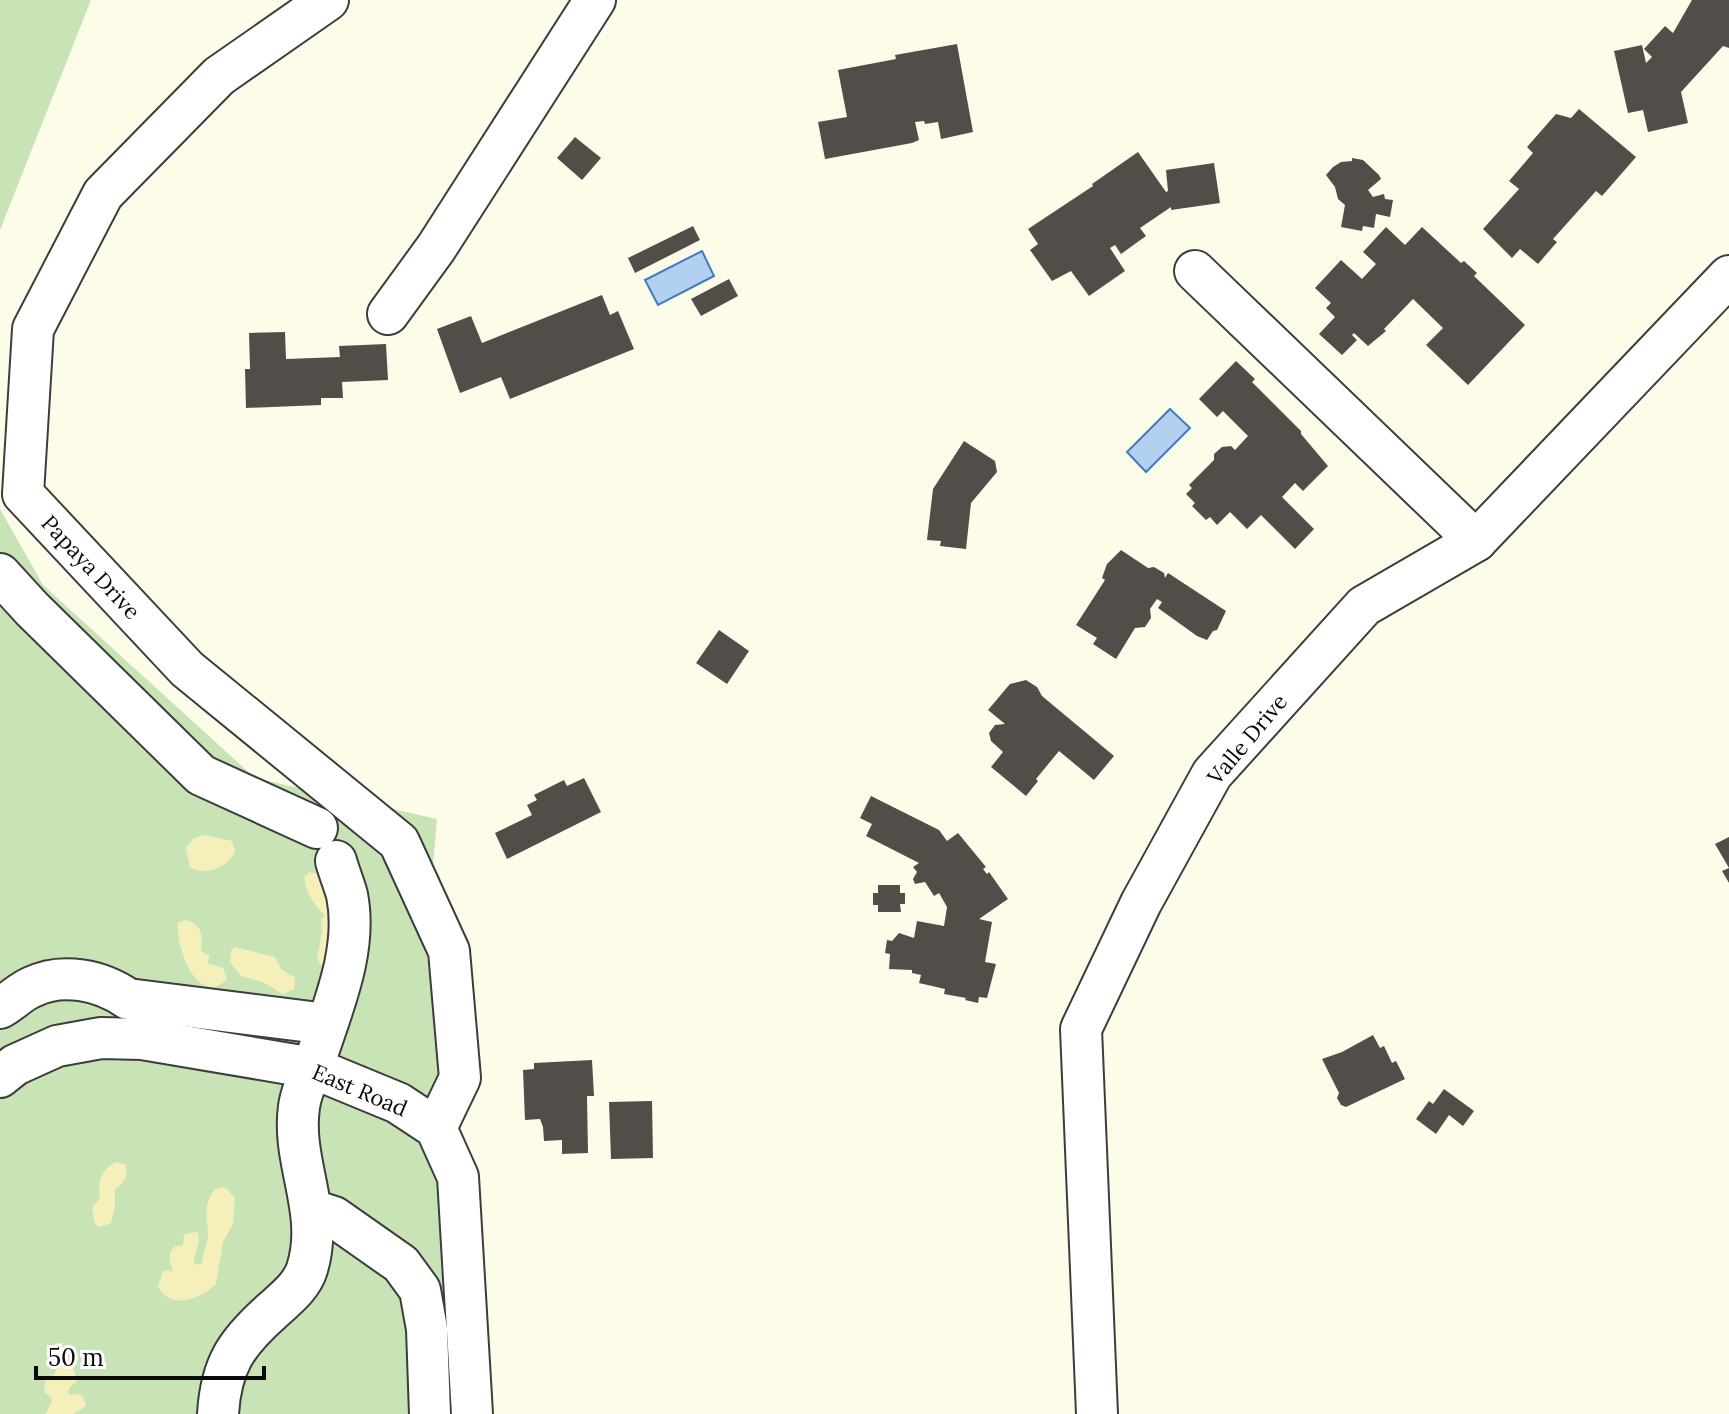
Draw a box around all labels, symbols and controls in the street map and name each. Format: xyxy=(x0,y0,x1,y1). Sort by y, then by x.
street label: Papaya Drive xyxy=(36,509,146,625)
street label: Valle Drive xyxy=(1200,688,1293,791)
street label: East Road xyxy=(308,1057,412,1123)
scale bar xyxy=(36,1330,264,1380)
text: 50 m xyxy=(48,1342,104,1373)

